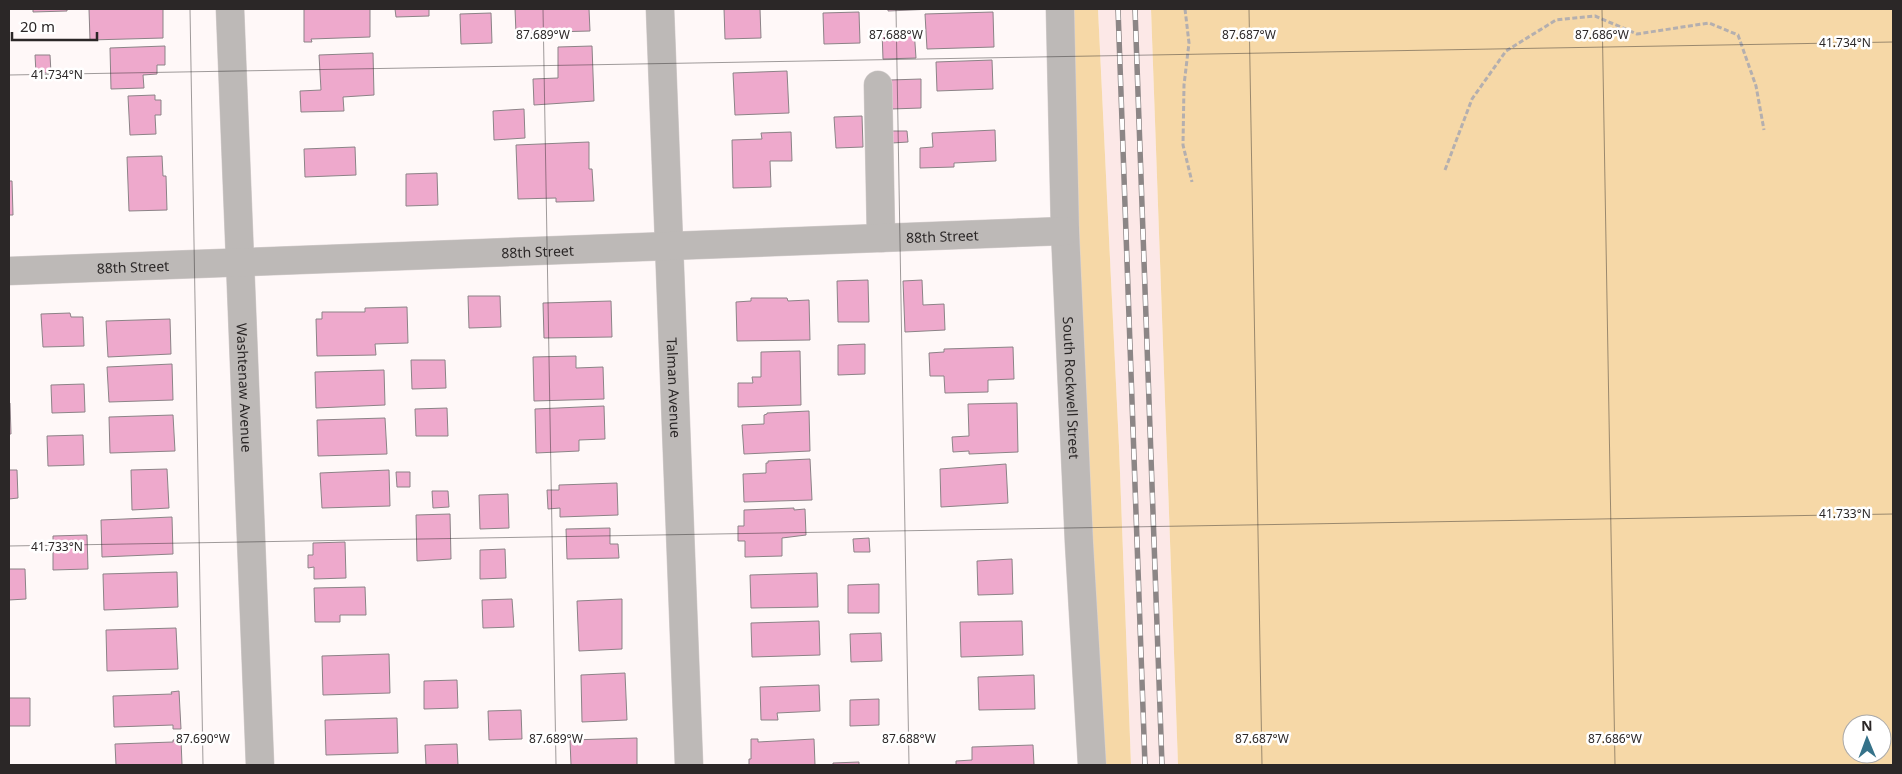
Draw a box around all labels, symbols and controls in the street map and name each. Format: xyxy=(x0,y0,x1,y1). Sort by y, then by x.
scale bar xyxy=(12,10,98,42)
text: 20 m xyxy=(20,16,55,36)
text: 87.689°W xyxy=(516,26,570,43)
text: 87.688°W xyxy=(869,26,923,43)
text: 87.687°W xyxy=(1222,26,1276,43)
text: 87.686°W xyxy=(1575,26,1629,43)
text: 41.734°N xyxy=(1819,34,1871,51)
text: 41.734°N xyxy=(31,66,83,83)
street label: 88th Street xyxy=(906,225,979,247)
street label: 88th Street xyxy=(501,240,574,262)
street label: 88th Street xyxy=(96,255,170,277)
street label: South Rockwell Street xyxy=(1059,316,1085,459)
street label: Washtenaw Avenue xyxy=(233,323,257,453)
street label: Talman Avenue xyxy=(663,337,686,438)
text: 41.733°N xyxy=(1819,505,1871,522)
text: 41.733°N xyxy=(31,538,83,555)
north arrow xyxy=(1842,714,1892,764)
text: N xyxy=(1861,716,1873,735)
text: 87.690°W xyxy=(176,730,230,747)
text: 87.689°W xyxy=(529,730,583,747)
text: 87.688°W xyxy=(882,730,936,747)
text: 87.687°W xyxy=(1235,730,1289,747)
text: 87.686°W xyxy=(1588,730,1642,747)

